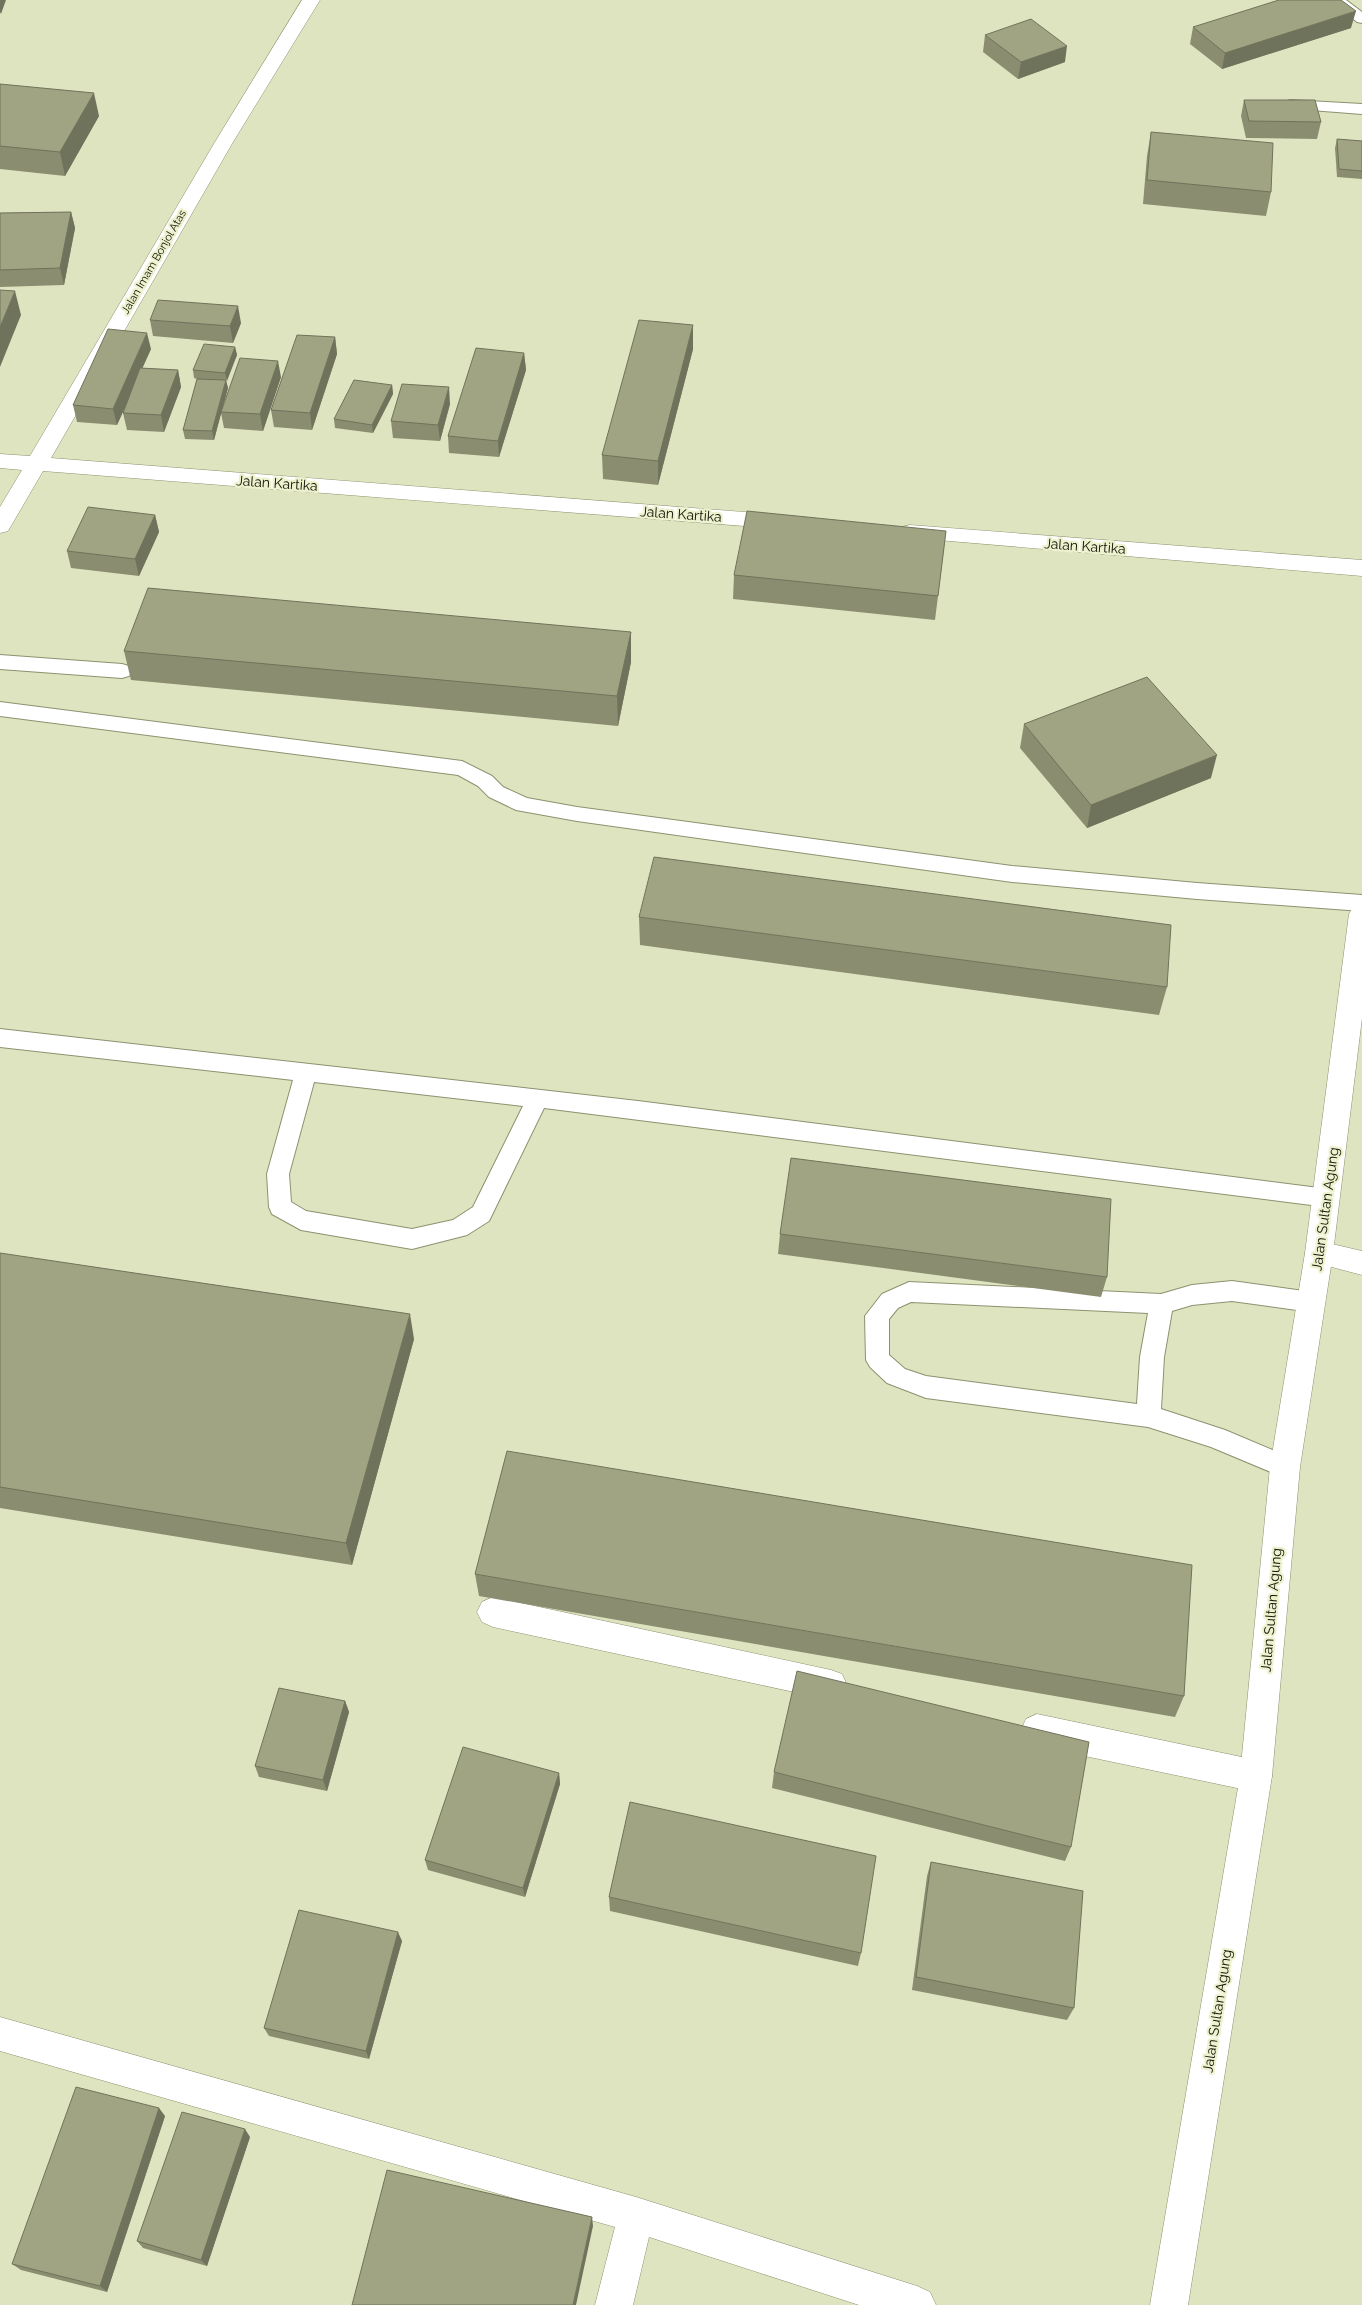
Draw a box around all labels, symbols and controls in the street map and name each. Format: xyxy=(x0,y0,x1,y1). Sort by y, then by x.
street label: Jalan Imam Bonjol Atas xyxy=(119,208,189,316)
street label: Jalan Kartika xyxy=(236,472,318,494)
street label: Jalan Kartika xyxy=(640,503,722,525)
street label: Jalan Kartika xyxy=(1044,535,1126,557)
street label: Jalan Sultan Agung xyxy=(1308,1146,1342,1272)
street label: Jalan Sultan Agung xyxy=(1258,1547,1284,1673)
street label: Jalan Sultan Agung xyxy=(1199,1948,1235,2074)

